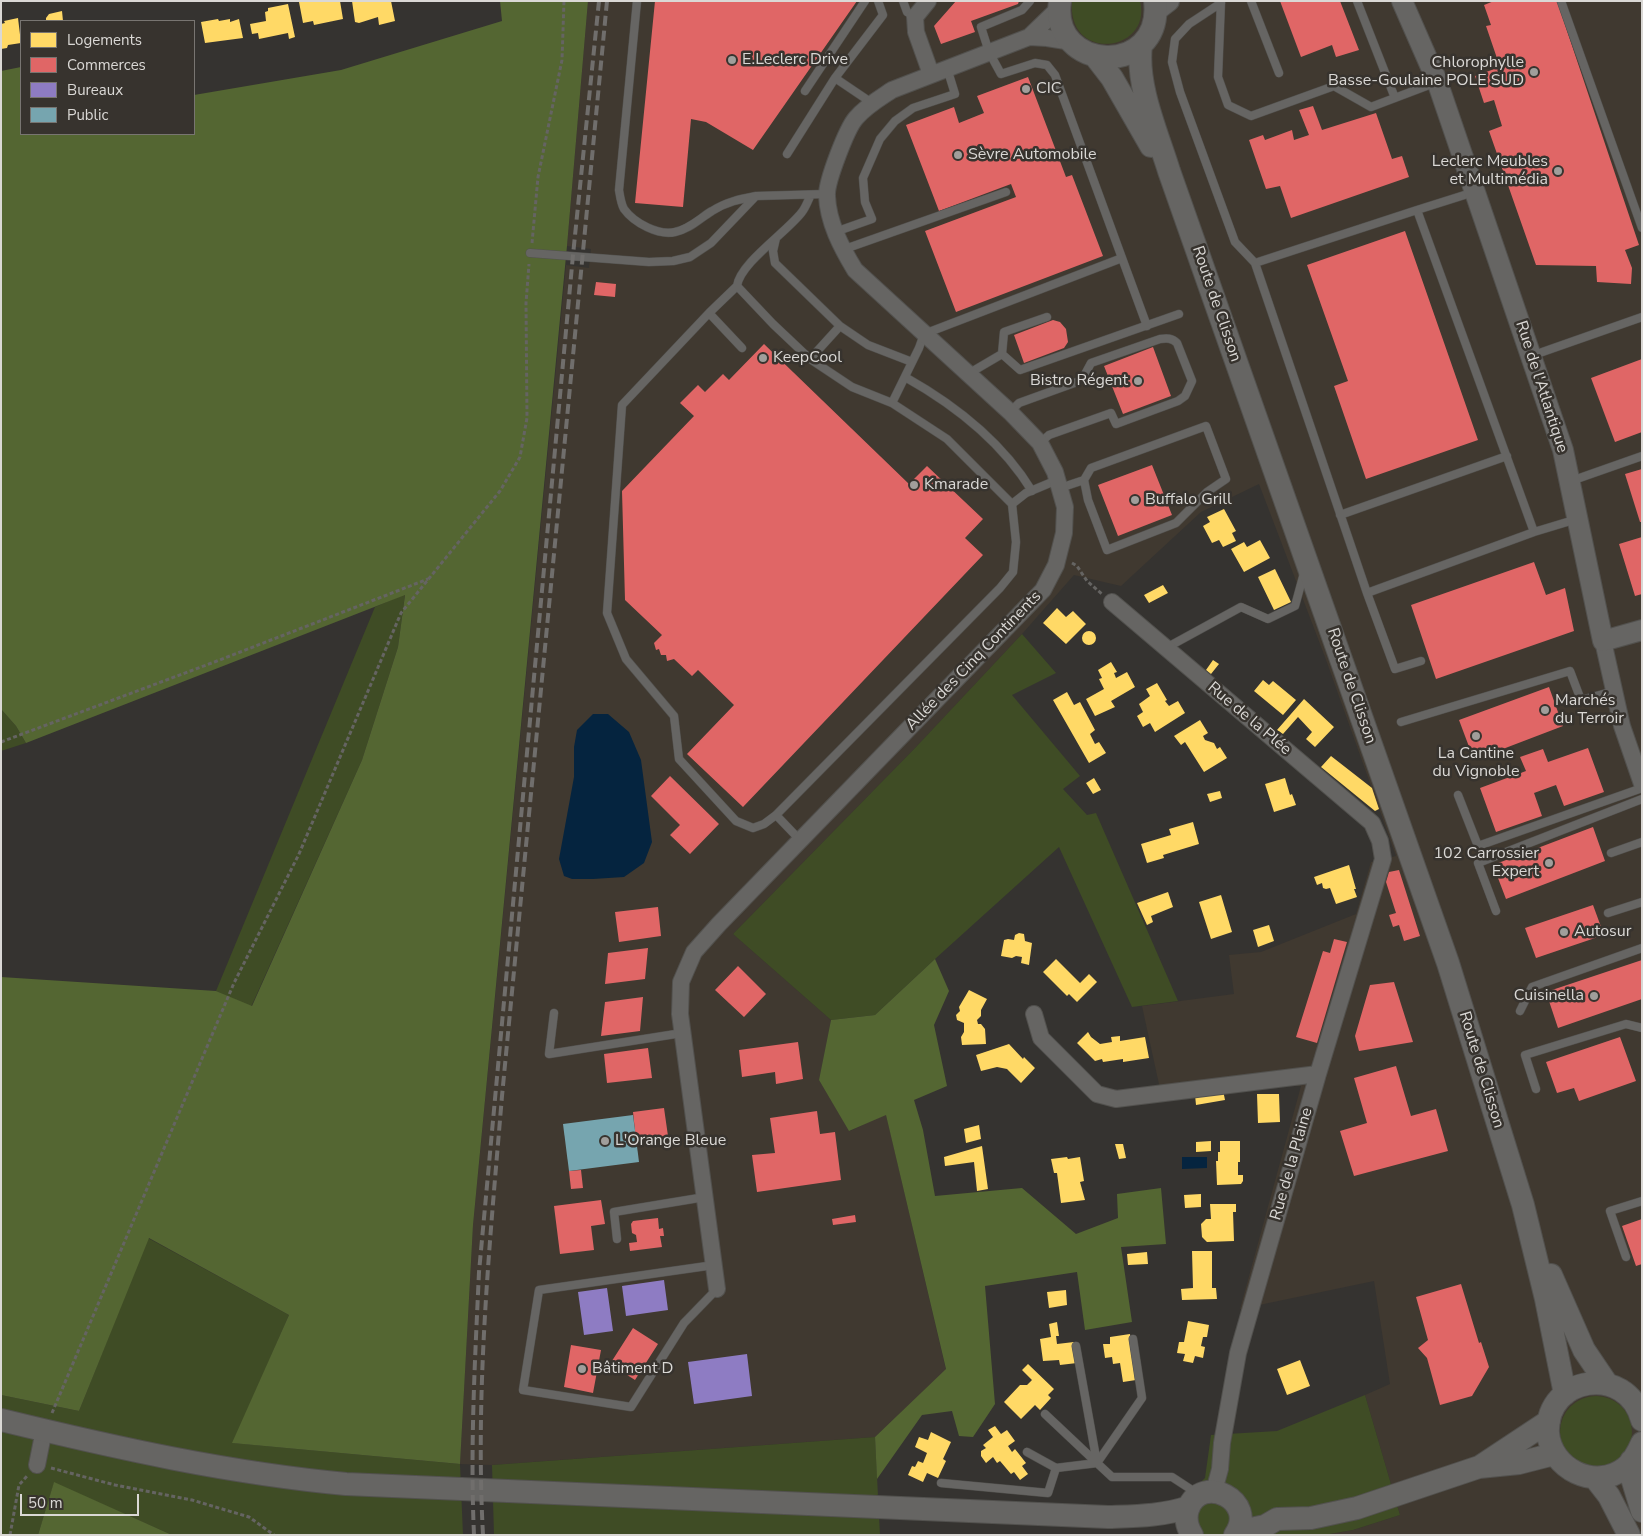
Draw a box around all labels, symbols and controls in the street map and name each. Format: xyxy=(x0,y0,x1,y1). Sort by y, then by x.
legend xyxy=(20,20,195,135)
text: Logements xyxy=(67,30,142,50)
place label: E.Leclerc Drive xyxy=(742,50,848,70)
place label: Chlorophylle Basse-Goulaine POLE SUD xyxy=(1328,53,1524,91)
marker: E.Leclerc Drive xyxy=(726,54,738,66)
text: Commerces xyxy=(67,55,146,75)
marker: Chlorophylle Basse-Goulaine POLE SUD xyxy=(1528,66,1540,78)
place label: CIC xyxy=(1036,79,1062,99)
text: Bureaux xyxy=(67,80,123,100)
marker: CIC xyxy=(1020,83,1032,95)
text: Public xyxy=(67,105,108,125)
place label: Sèvre Automobile xyxy=(968,145,1097,165)
marker: Sèvre Automobile xyxy=(952,149,964,161)
place label: Leclerc Meubles et Multimédia xyxy=(1432,152,1548,190)
marker: Leclerc Meubles et Multimédia xyxy=(1552,165,1564,177)
street label: Route de Clisson xyxy=(1187,244,1245,364)
street label: Rue de l'Atlantique xyxy=(1511,319,1571,455)
place label: KeepCool xyxy=(773,348,842,368)
marker: KeepCool xyxy=(757,352,769,364)
place label: Bistro Régent xyxy=(1030,371,1128,391)
marker: Bistro Régent xyxy=(1132,375,1144,387)
place label: Kmarade xyxy=(924,475,988,495)
marker: Kmarade xyxy=(908,479,920,491)
place label: Buffalo Grill xyxy=(1145,490,1232,510)
marker: Buffalo Grill xyxy=(1129,494,1141,506)
street label: Allée des Cinq Continents xyxy=(902,587,1046,735)
street label: Route de Clisson xyxy=(1322,626,1380,746)
street label: Rue de la Plée xyxy=(1203,678,1295,760)
place label: Marchés du Terroir xyxy=(1555,691,1624,729)
marker: Marchés du Terroir xyxy=(1539,704,1551,716)
marker: La Cantine du Vignoble xyxy=(1470,730,1482,742)
place label: La Cantine du Vignoble xyxy=(1432,744,1520,782)
place label: 102 Carrossier Expert xyxy=(1434,844,1539,882)
marker: 102 Carrossier Expert xyxy=(1543,857,1555,869)
place label: Autosur xyxy=(1574,922,1631,942)
marker: Autosur xyxy=(1558,926,1570,938)
place label: Cuisinella xyxy=(1514,986,1584,1006)
marker: Cuisinella xyxy=(1588,990,1600,1002)
street label: Route de Clisson xyxy=(1454,1009,1508,1131)
street label: Rue de la Plaine xyxy=(1267,1105,1317,1223)
place label: L'Orange Bleue xyxy=(615,1131,726,1151)
marker: L'Orange Bleue xyxy=(599,1135,611,1147)
place label: Bâtiment D xyxy=(592,1359,673,1379)
marker: Bâtiment D xyxy=(576,1363,588,1375)
scale bar xyxy=(22,1484,141,1516)
text: 50 m xyxy=(28,1493,63,1513)

